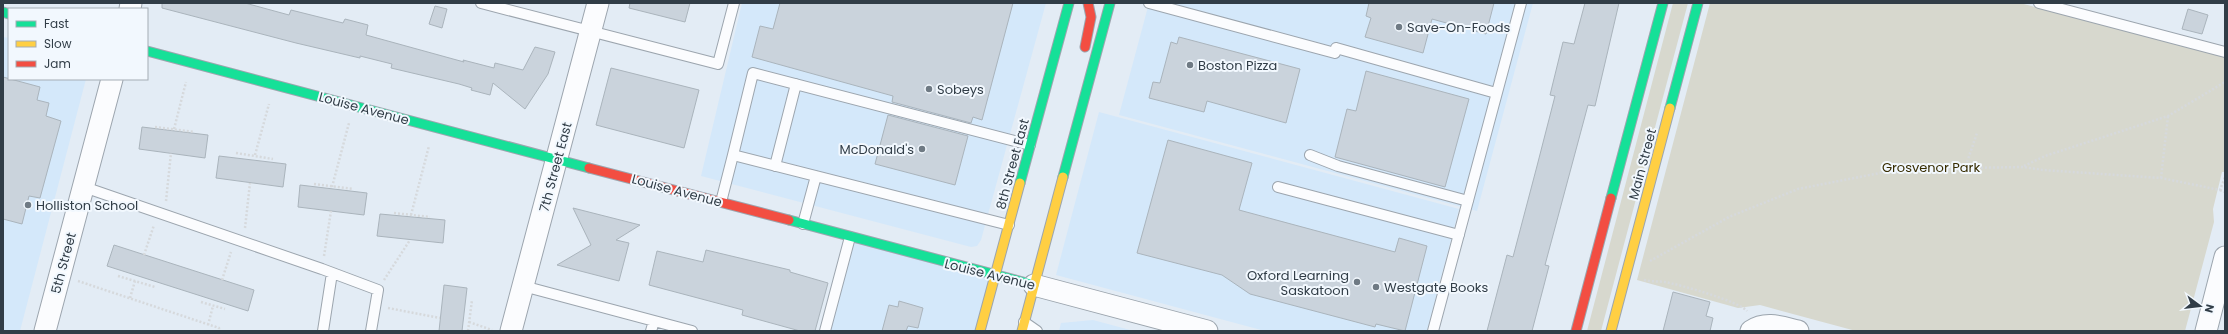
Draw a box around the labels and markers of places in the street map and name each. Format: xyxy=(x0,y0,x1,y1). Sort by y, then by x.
place label: Save-On-Foods xyxy=(1407,18,1511,37)
marker: Save-On-Foods xyxy=(1394,22,1404,32)
place label: Boston Pizza xyxy=(1198,56,1277,75)
marker: Boston Pizza xyxy=(1185,60,1195,70)
place label: Sobeys xyxy=(937,80,984,99)
marker: Sobeys xyxy=(924,84,934,94)
place label: McDonald's xyxy=(839,140,914,159)
marker: McDonald's xyxy=(917,144,927,154)
place label: Holliston School xyxy=(36,196,138,215)
marker: Holliston School xyxy=(23,200,33,210)
place label: Oxford Learning Saskatoon xyxy=(1247,266,1349,300)
marker: Oxford Learning Saskatoon xyxy=(1352,277,1362,287)
place label: Westgate Books xyxy=(1384,278,1488,297)
marker: Westgate Books xyxy=(1371,282,1381,292)

